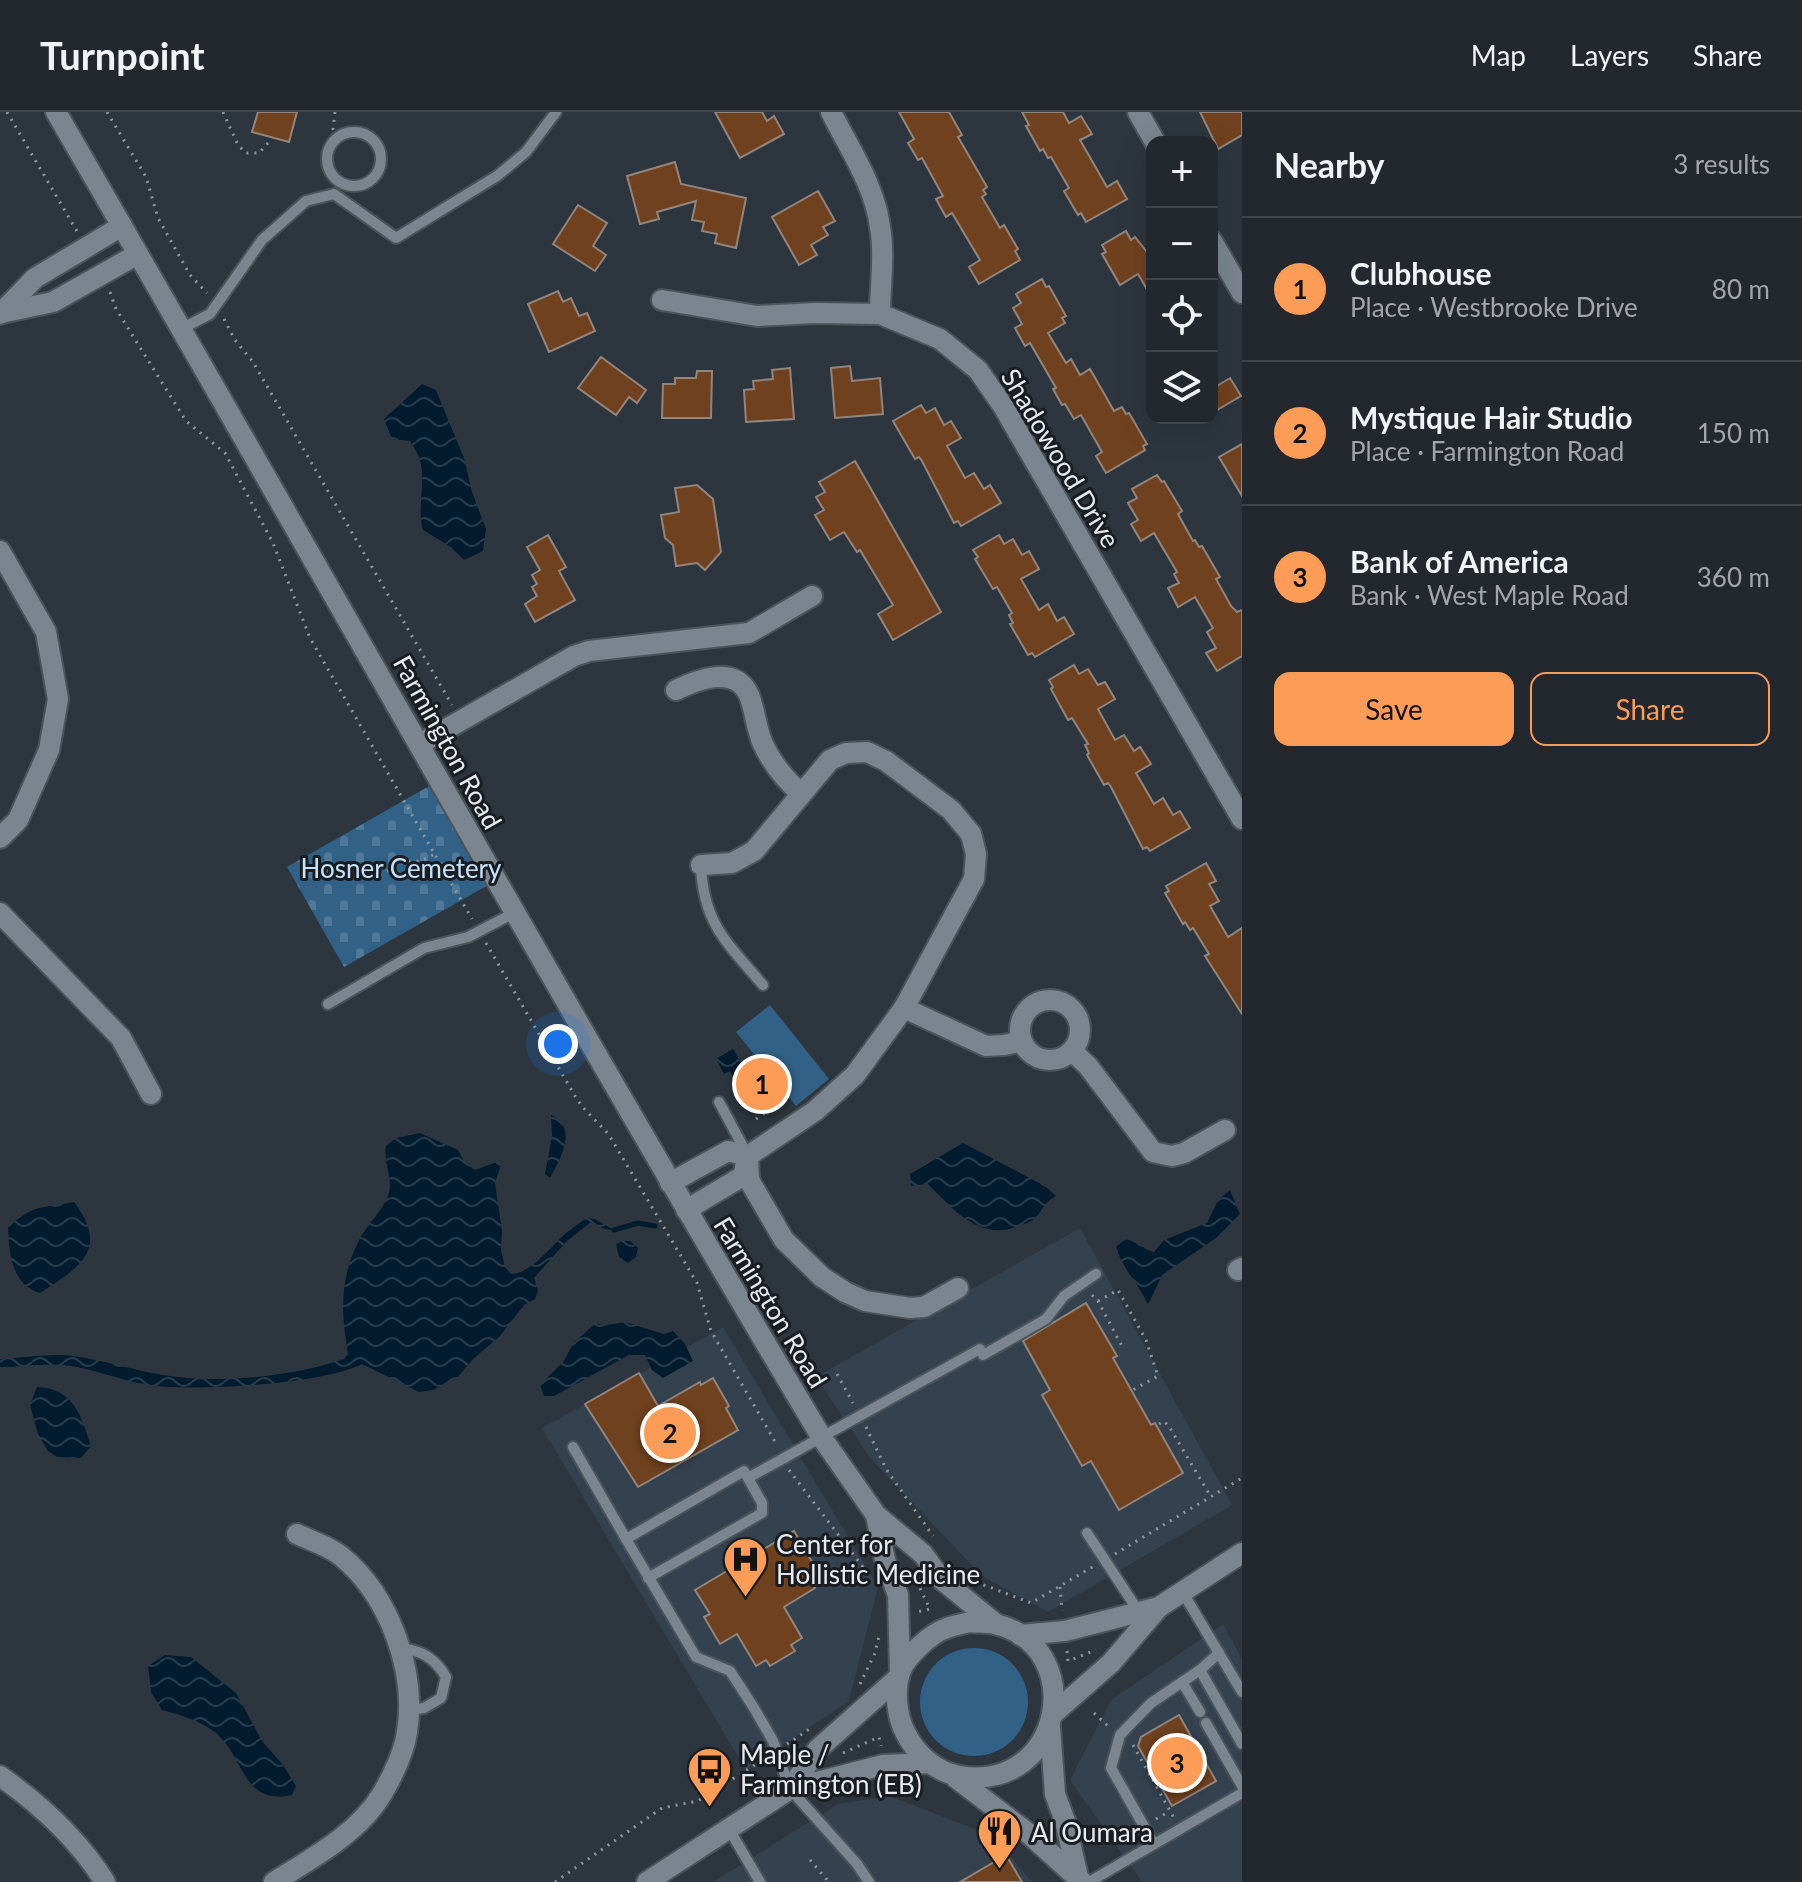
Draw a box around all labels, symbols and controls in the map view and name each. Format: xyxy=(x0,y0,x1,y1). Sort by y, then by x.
text: Turnpoint xyxy=(40,32,205,78)
text: Map xyxy=(1471,38,1526,72)
text: Layers xyxy=(1570,38,1649,72)
text: Share xyxy=(1693,38,1762,72)
map controls xyxy=(1146,136,1218,424)
button: + xyxy=(1146,136,1218,208)
text: Nearby xyxy=(1274,144,1385,185)
text: 3 results xyxy=(1673,148,1770,180)
button: − xyxy=(1146,208,1218,280)
text: Clubhouse xyxy=(1350,255,1492,291)
text: 1 xyxy=(1292,273,1308,305)
text: 80 m xyxy=(1712,273,1770,305)
button: locate xyxy=(1146,280,1218,352)
text: Place · Westbrooke Drive xyxy=(1350,291,1638,323)
button: layers xyxy=(1146,352,1218,424)
street label: Shadowood Drive xyxy=(995,363,1127,553)
text: Mystique Hair Studio xyxy=(1350,399,1632,435)
text: 2 xyxy=(1292,417,1308,449)
text: 150 m xyxy=(1697,417,1770,449)
text: Place · Farmington Road xyxy=(1350,435,1624,467)
text: Bank of America xyxy=(1350,543,1569,579)
text: 3 xyxy=(1292,561,1308,593)
text: 360 m xyxy=(1697,561,1770,593)
text: Bank · West Maple Road xyxy=(1350,579,1629,611)
street label: Farmington Road xyxy=(387,650,509,834)
button: Save xyxy=(1274,672,1514,746)
button: Share xyxy=(1530,672,1770,746)
park label: Hosner Cemetery xyxy=(301,852,502,884)
your location xyxy=(538,1024,578,1064)
pin: 1 xyxy=(736,1054,788,1114)
street label: Farmington Road xyxy=(707,1211,835,1393)
pin: 2 xyxy=(644,1403,696,1463)
place label: Center for Hollistic Medicine xyxy=(776,1528,980,1590)
hospital icon: Center for Hollistic Medicine xyxy=(721,1535,769,1598)
pin: 3 xyxy=(1151,1733,1203,1793)
place label: Maple / Farmington (EB) xyxy=(740,1738,922,1800)
bus stop icon: Maple / Farmington (EB) xyxy=(685,1745,733,1808)
restaurant icon: Al Oumara xyxy=(976,1808,1024,1871)
place label: Al Oumara xyxy=(1031,1816,1153,1848)

